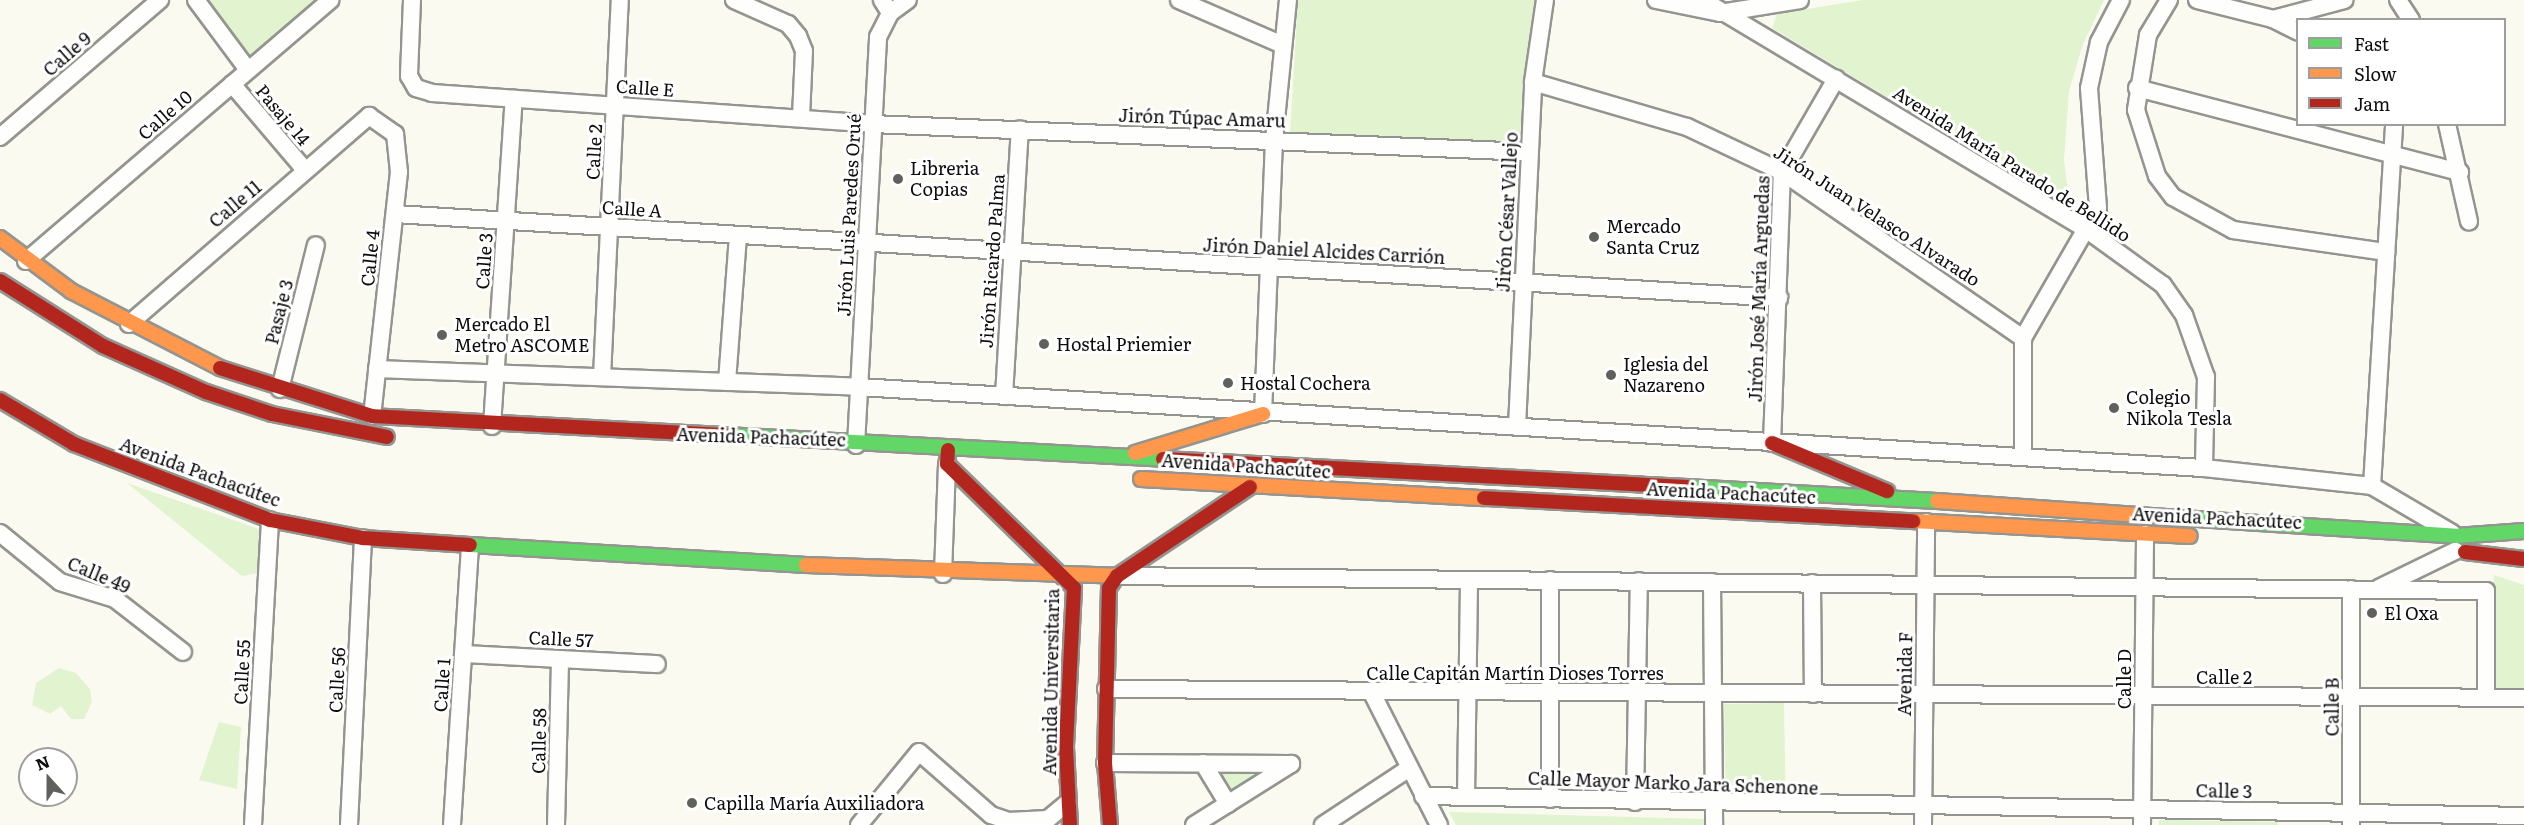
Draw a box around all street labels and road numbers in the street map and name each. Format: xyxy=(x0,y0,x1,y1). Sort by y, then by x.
street label: Calle 9 xyxy=(39,27,95,81)
street label: Calle E xyxy=(615,75,675,101)
street label: Pasaje 14 xyxy=(251,80,315,150)
street label: Avenida María Parado de Bellido xyxy=(1889,82,2135,246)
street label: Calle 10 xyxy=(134,86,196,144)
street label: Jirón Túpac Amaru xyxy=(1118,104,1286,132)
street label: Jirón Luis Paredes Orué xyxy=(833,113,865,317)
street label: Calle 2 xyxy=(582,123,606,181)
street label: Jirón César Vallejo xyxy=(1492,131,1522,293)
street label: Jirón Juan Velasco Alvarado xyxy=(1770,141,1984,291)
street label: Jirón Ricardo Palma xyxy=(975,173,1009,349)
street label: Jirón José María Arguedas xyxy=(1744,175,1774,403)
street label: Calle 11 xyxy=(204,176,266,232)
street label: Calle A xyxy=(601,196,663,222)
street label: Calle 4 xyxy=(356,229,384,287)
street label: Calle 3 xyxy=(471,232,497,290)
street label: Jirón Daniel Alcides Carrión xyxy=(1202,234,1446,268)
street label: Pasaje 3 xyxy=(261,277,297,347)
street label: Avenida Pachacútec xyxy=(676,423,846,451)
street label: Avenida Pachacútec xyxy=(117,433,283,511)
street label: Avenida Pachacútec xyxy=(1161,449,1331,483)
street label: Avenida Pachacútec xyxy=(1646,478,1816,508)
street label: Avenida Pachacútec xyxy=(2132,503,2302,533)
street label: Calle 49 xyxy=(64,552,134,598)
street label: Avenida Universitaria xyxy=(1039,588,1063,776)
street label: Calle 57 xyxy=(528,627,594,651)
street label: Avenida F xyxy=(1893,632,1917,716)
street label: Calle 55 xyxy=(230,639,254,705)
street label: Calle 56 xyxy=(324,647,350,713)
street label: Calle D xyxy=(2113,649,2135,709)
street label: Calle 1 xyxy=(429,657,455,713)
street label: Calle Capitán Martín Dioses Torres xyxy=(1366,662,1664,684)
street label: Calle 2 xyxy=(2196,666,2252,688)
street label: Calle B xyxy=(2321,678,2343,736)
street label: Calle 58 xyxy=(528,708,550,774)
street label: Calle Mayor Marko Jara Schenone xyxy=(1527,767,1819,799)
street label: Calle 3 xyxy=(2195,780,2253,802)

